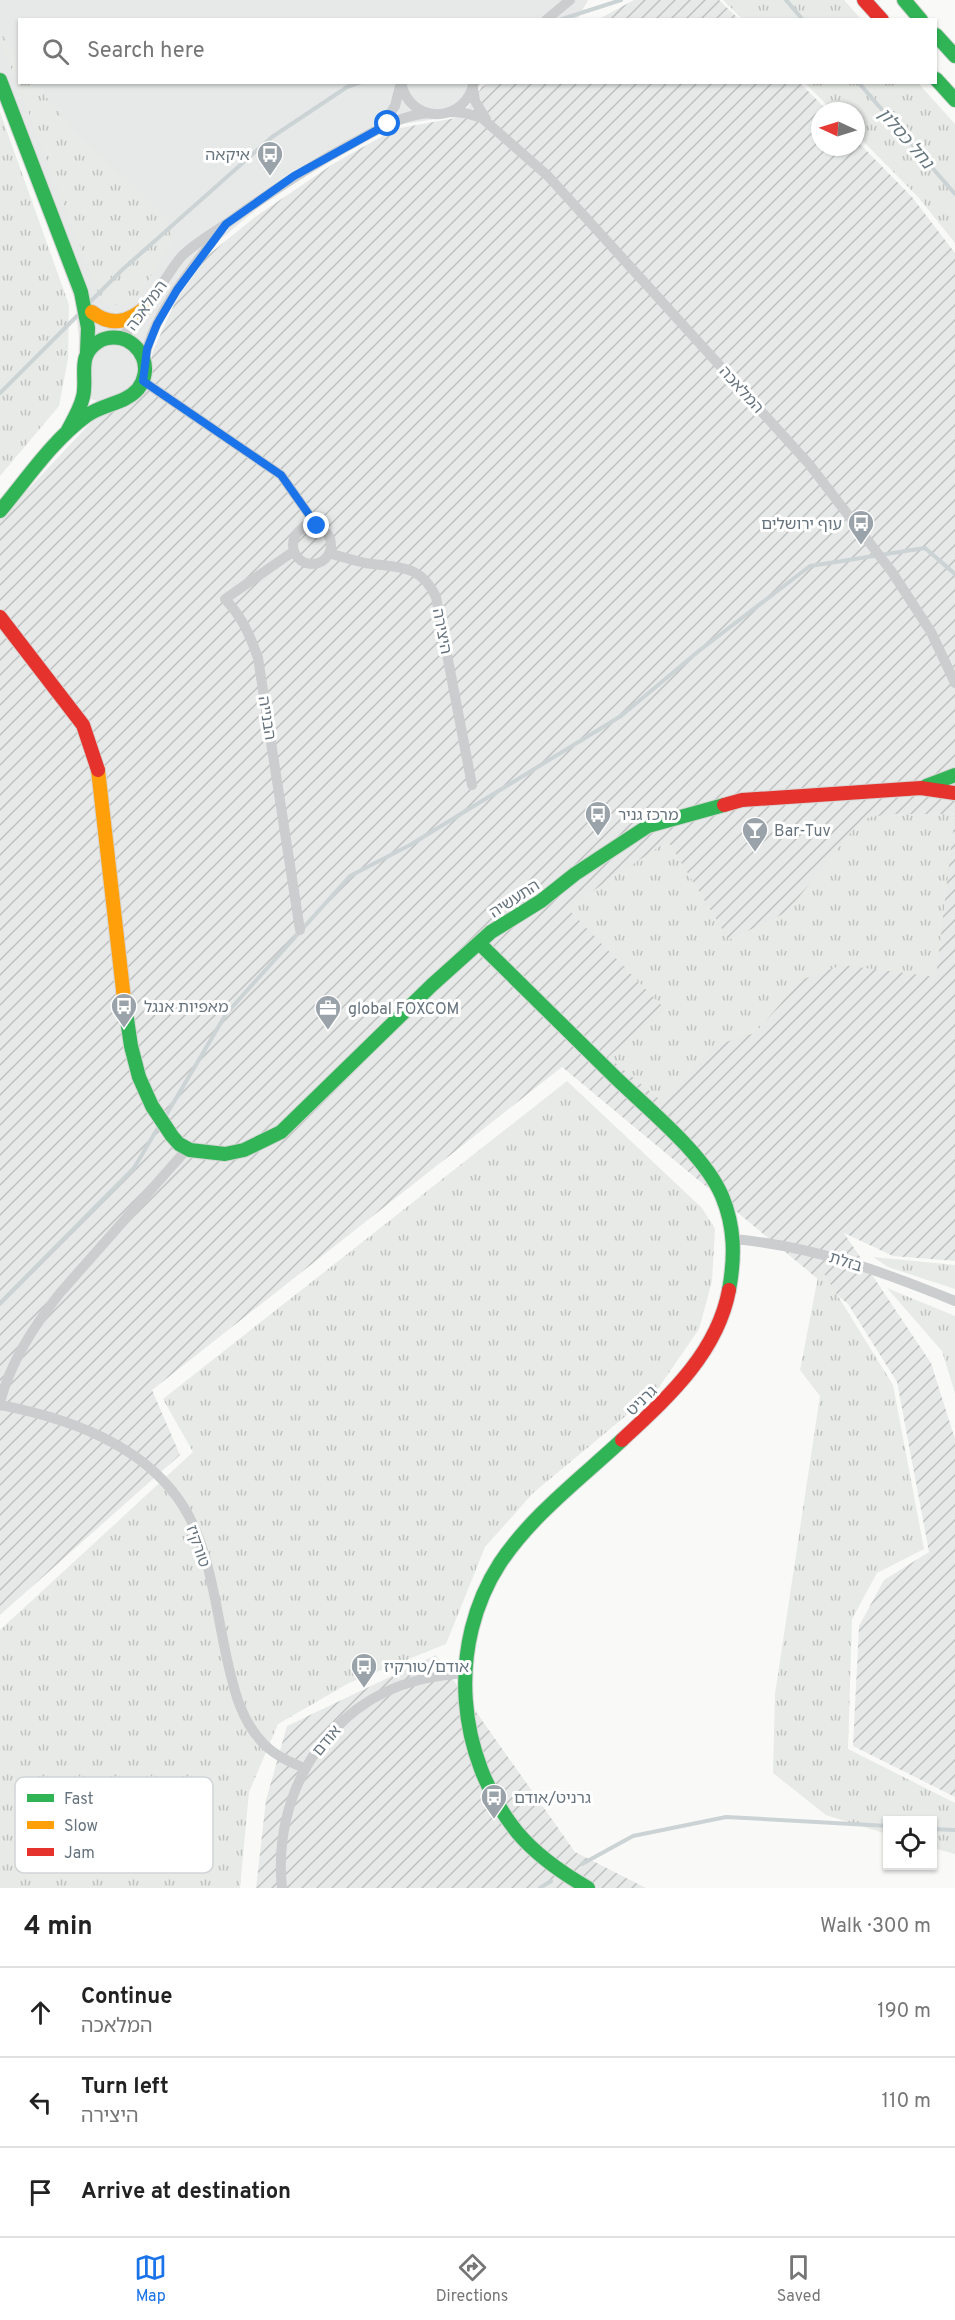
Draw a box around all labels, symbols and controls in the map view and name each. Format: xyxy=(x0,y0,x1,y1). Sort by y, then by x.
search box xyxy=(18,18,937,84)
icon: search xyxy=(39,35,72,68)
text: Search here xyxy=(87,38,205,65)
north arrow xyxy=(811,102,865,156)
water label: נחל כסלון xyxy=(872,104,938,175)
route start xyxy=(374,110,400,136)
bus stop icon: איקאה xyxy=(255,139,285,177)
place label: איקאה xyxy=(205,146,250,166)
street label: המלאכה xyxy=(123,277,173,335)
street label: המלאכה xyxy=(714,362,767,418)
bus stop icon: עוף ירושלים xyxy=(846,508,876,546)
route end xyxy=(303,512,329,538)
place label: עוף ירושלים xyxy=(761,515,842,535)
street label: היצירה xyxy=(427,607,455,656)
street label: הבנייה xyxy=(253,695,279,742)
bus stop icon: מרכז גניר xyxy=(583,799,613,837)
place label: מרכז גניר xyxy=(618,806,679,826)
bar icon: Bar-Tuv xyxy=(740,815,770,853)
place label: Bar-Tuv xyxy=(774,822,831,842)
street label: התעשיה xyxy=(486,876,544,923)
bus stop icon: מאפיות אנגל xyxy=(109,991,139,1029)
office icon: global FOXCOM xyxy=(313,993,343,1031)
place label: מאפיות אנגל xyxy=(144,998,228,1018)
place label: global FOXCOM xyxy=(348,1000,459,1020)
street label: בזלת xyxy=(826,1248,864,1277)
street label: גרניט xyxy=(623,1382,662,1421)
street label: טורקיז xyxy=(181,1523,214,1570)
bus stop icon: אודם/טורקיז xyxy=(349,1651,379,1689)
place label: אודם/טורקיז xyxy=(384,1658,469,1678)
street label: אודם xyxy=(309,1722,346,1761)
legend xyxy=(15,1777,213,1873)
bus stop icon: גרניט/אודם xyxy=(479,1782,509,1820)
place label: גרניט/אודם xyxy=(514,1789,591,1809)
text: Fast xyxy=(64,1790,94,1810)
map controls xyxy=(883,1816,937,1870)
button: locate xyxy=(883,1816,937,1870)
text: Slow xyxy=(64,1817,98,1837)
text: Jam xyxy=(64,1844,95,1864)
text: 4 min xyxy=(24,1911,93,1944)
text: Walk · 300 m xyxy=(820,1914,931,1940)
text: Continue xyxy=(81,1984,172,2011)
icon: ahead xyxy=(24,1996,57,2029)
text: 190 m xyxy=(877,1999,931,2025)
text: המלאכה xyxy=(81,2014,153,2040)
text: Turn left xyxy=(81,2074,169,2101)
icon: left xyxy=(24,2086,57,2119)
text: 110 m xyxy=(882,2089,931,2115)
text: היצירה xyxy=(81,2104,139,2130)
icon: arrive xyxy=(24,2176,57,2209)
text: Arrive at destination xyxy=(81,2179,291,2206)
tab: Map xyxy=(134,2251,167,2307)
tab: Directions xyxy=(436,2251,508,2307)
tab: Saved xyxy=(777,2251,821,2307)

